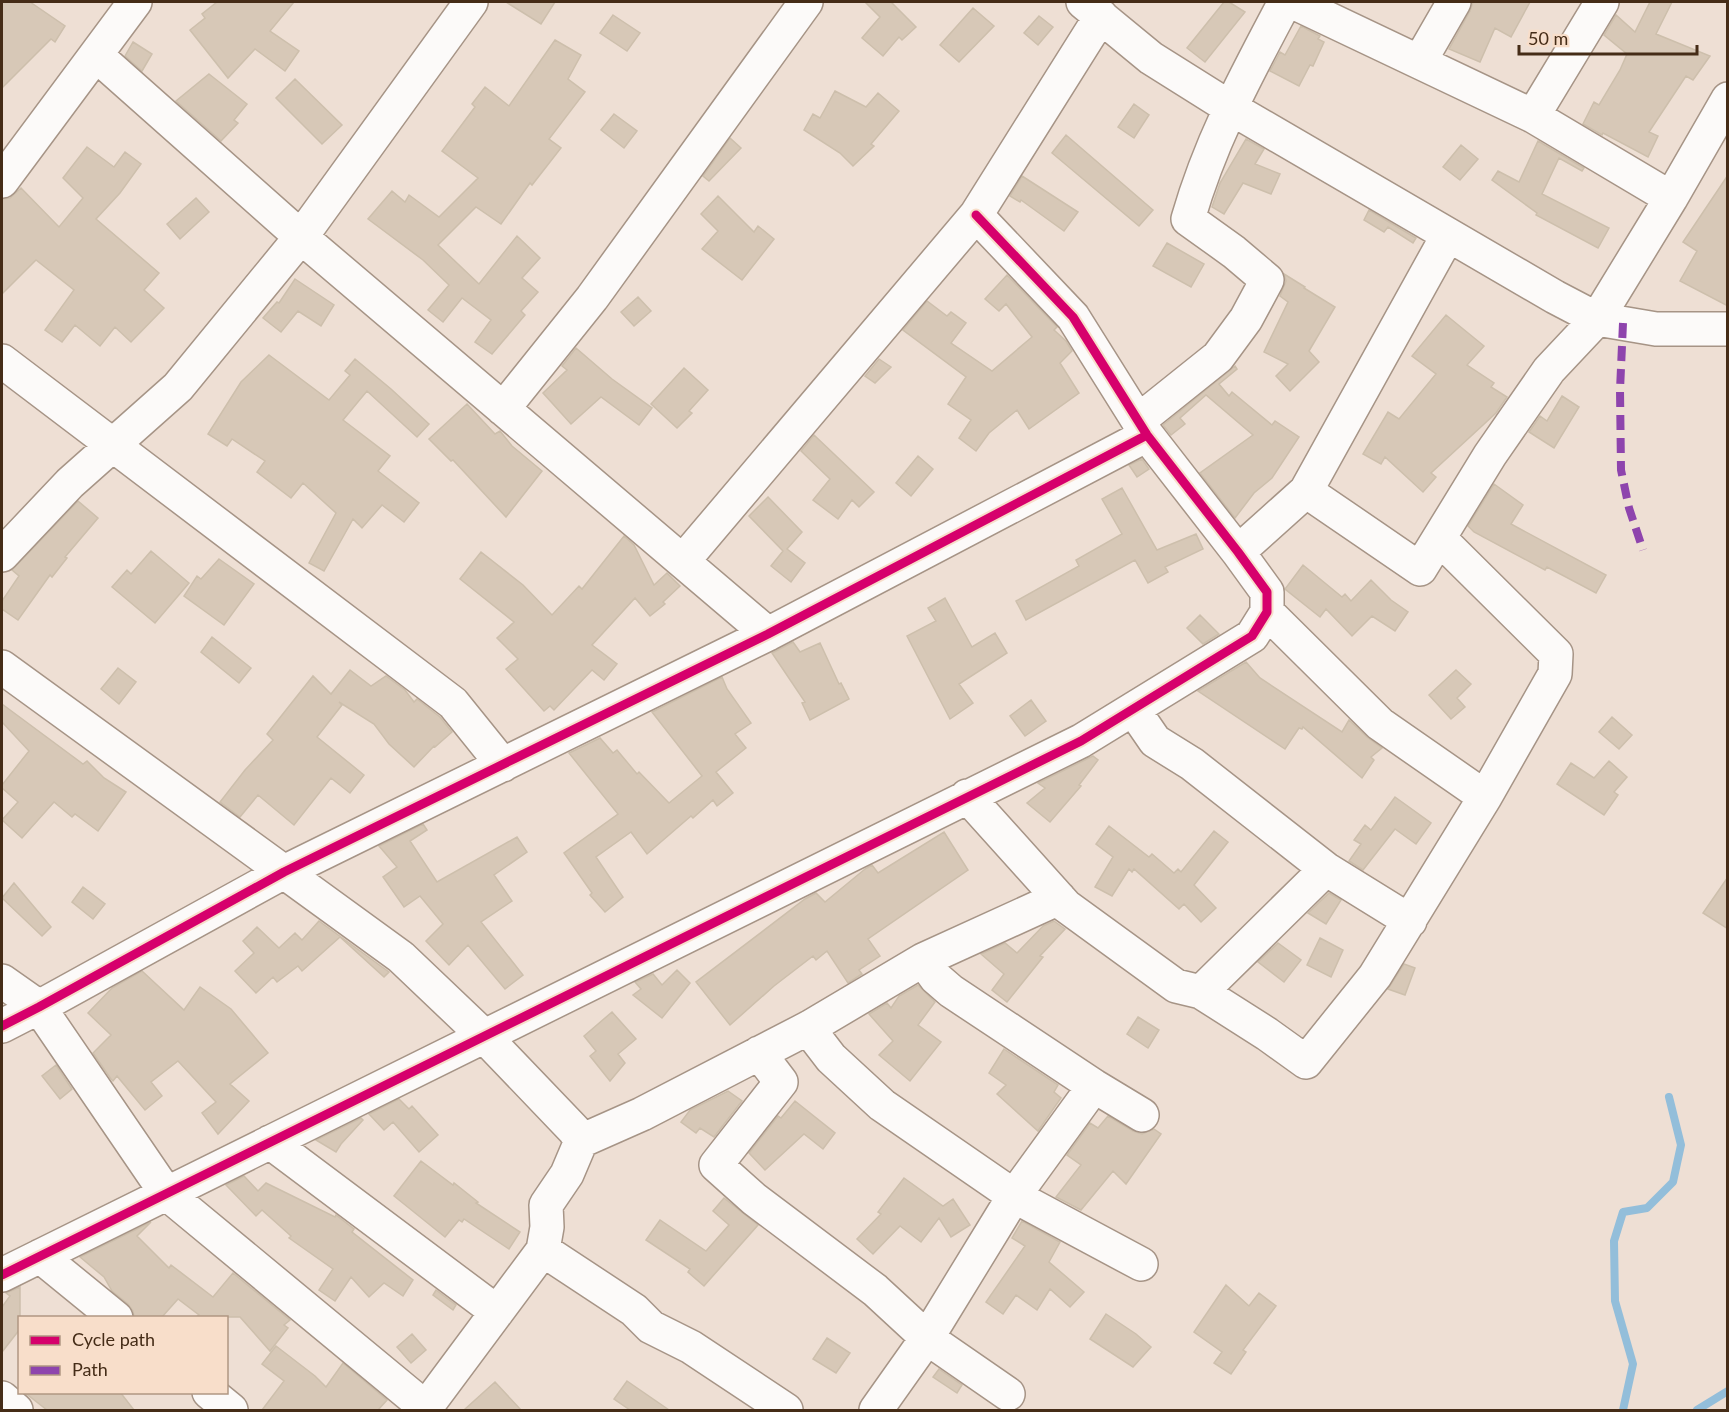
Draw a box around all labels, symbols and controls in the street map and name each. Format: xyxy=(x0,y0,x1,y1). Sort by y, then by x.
scale bar xyxy=(1519,18,1698,56)
text: 50 m xyxy=(1528,27,1568,49)
legend xyxy=(18,1316,228,1394)
text: Cycle path xyxy=(72,1328,155,1350)
text: Path xyxy=(72,1358,108,1380)

